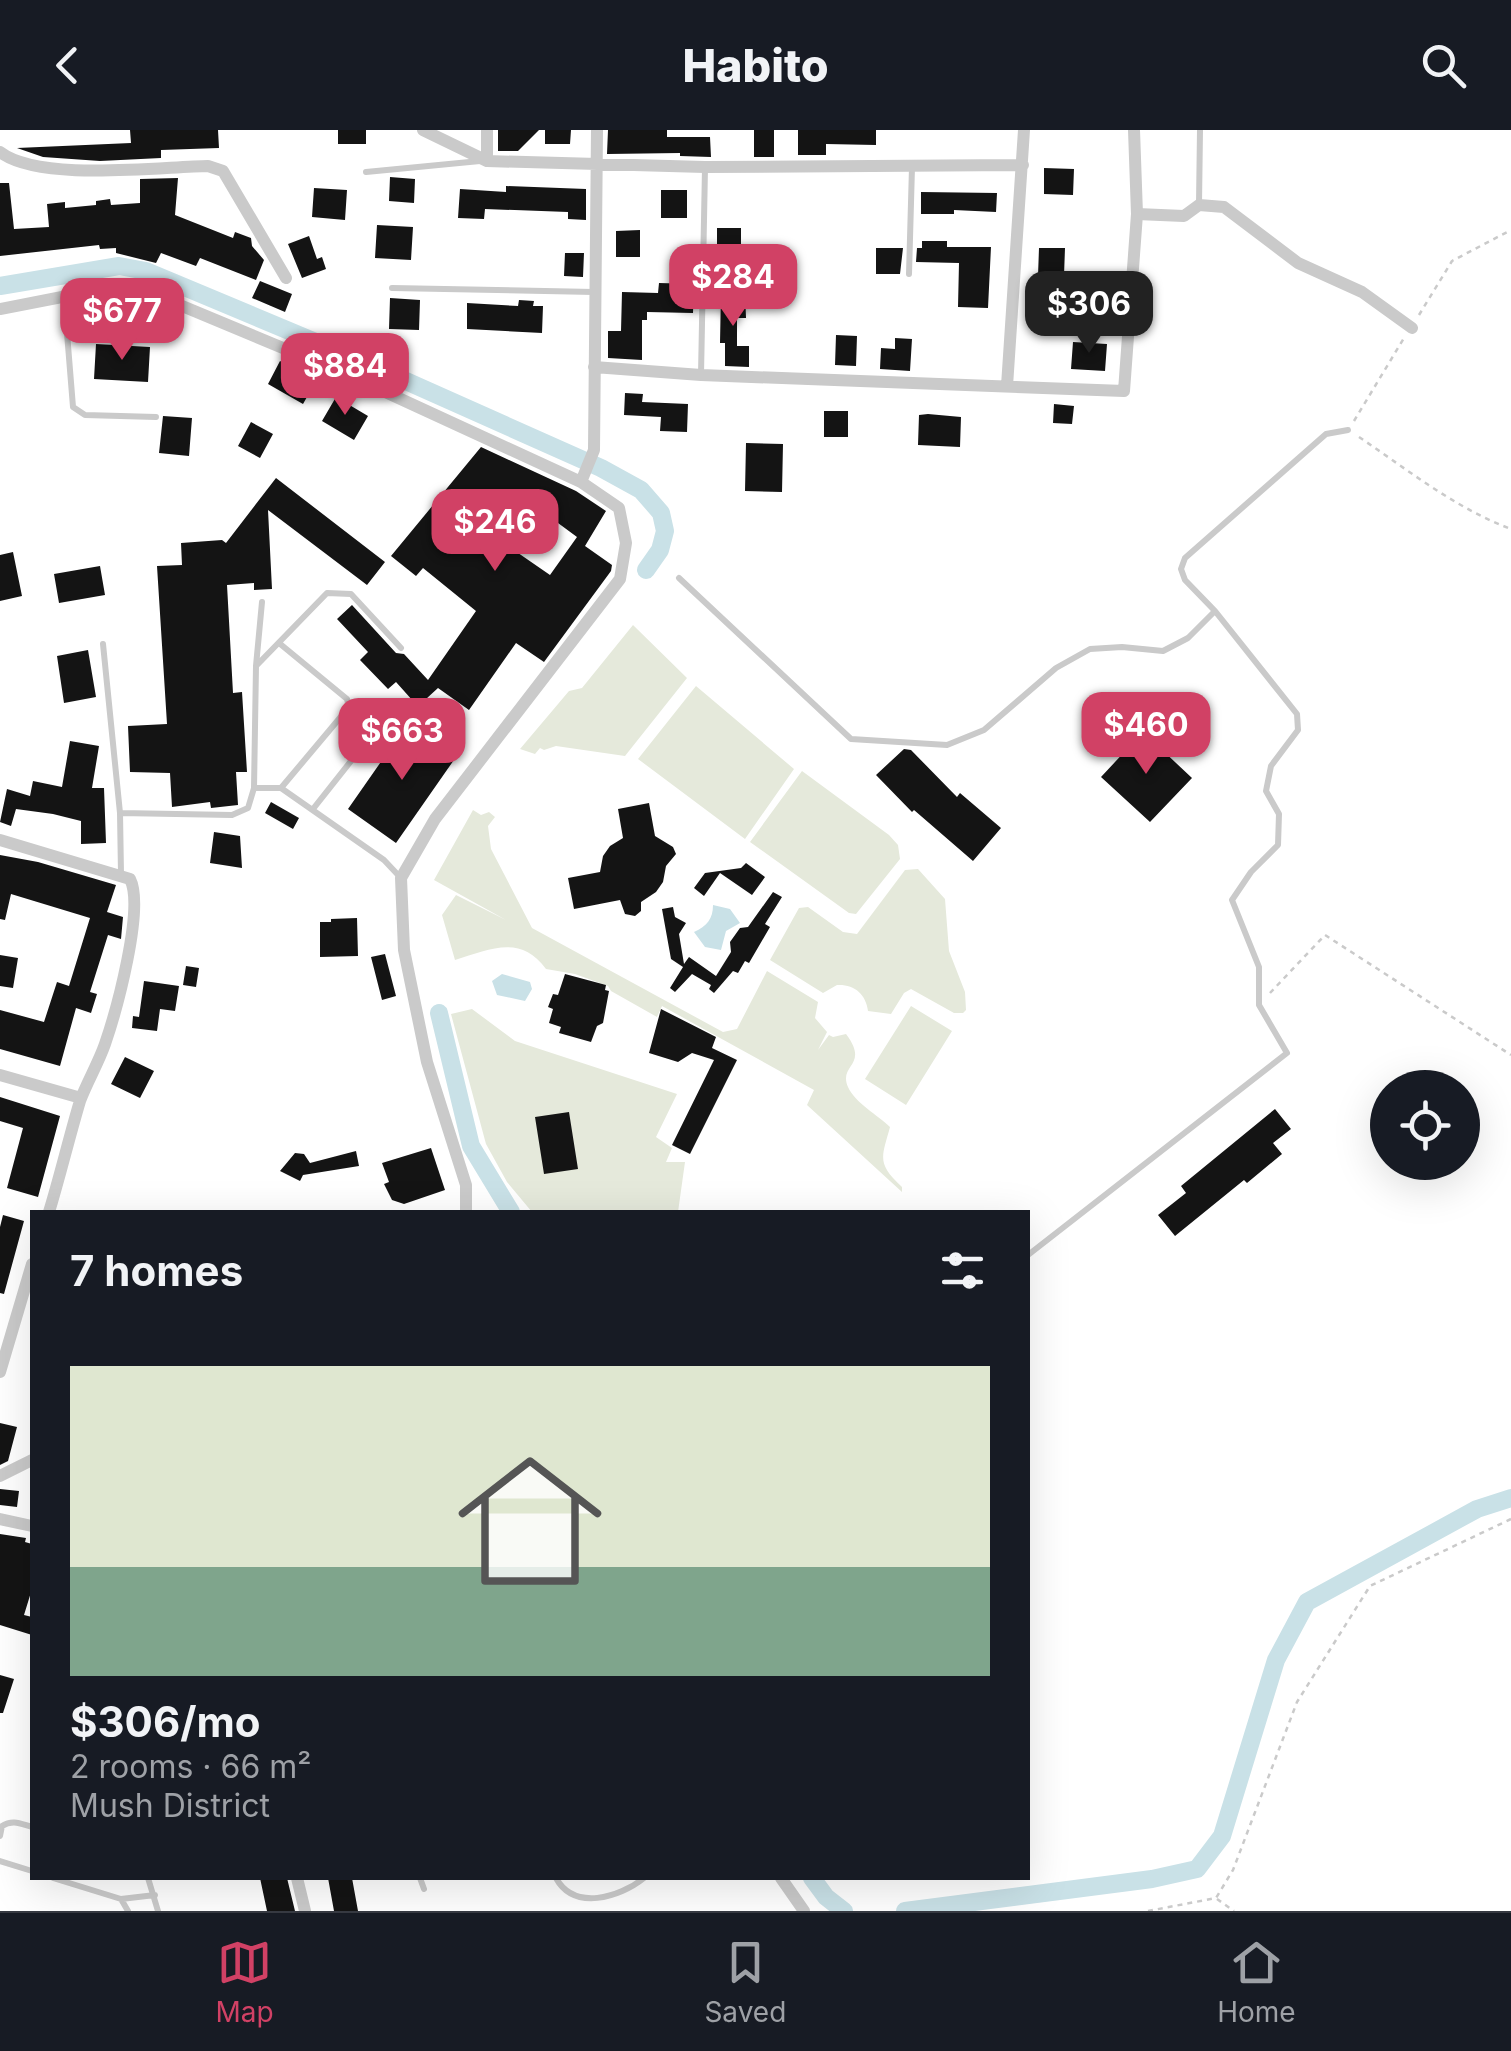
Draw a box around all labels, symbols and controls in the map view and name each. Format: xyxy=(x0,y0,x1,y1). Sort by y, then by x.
icon: back xyxy=(40,38,95,93)
text: Habito xyxy=(682,38,829,93)
icon: search xyxy=(1416,38,1471,93)
pin: $284 xyxy=(674,244,792,329)
text: $284 xyxy=(691,257,775,296)
pin: $306 xyxy=(1030,271,1148,356)
pin: $677 xyxy=(63,278,181,363)
text: $306 xyxy=(1047,284,1131,323)
text: $677 xyxy=(82,291,162,330)
pin: $884 xyxy=(286,333,404,418)
text: $884 xyxy=(303,346,387,385)
pin: $246 xyxy=(436,489,554,574)
text: $246 xyxy=(453,502,537,541)
pin: $460 xyxy=(1087,692,1205,777)
pin: $663 xyxy=(343,698,461,783)
text: $460 xyxy=(1104,705,1188,744)
text: $663 xyxy=(360,711,444,750)
map controls xyxy=(1370,1070,1480,1180)
button: locate xyxy=(1370,1070,1480,1180)
icon: filters xyxy=(935,1243,990,1298)
text: 7 homes xyxy=(70,1245,243,1296)
icon: home xyxy=(440,1431,620,1611)
text: $306/mo xyxy=(70,1696,261,1747)
text: 2 rooms · 66 m² xyxy=(70,1747,311,1786)
text: Mush District xyxy=(70,1786,270,1825)
tab: Map xyxy=(215,1935,274,2029)
tab: Saved xyxy=(704,1935,786,2029)
tab: Home xyxy=(1217,1935,1296,2029)

